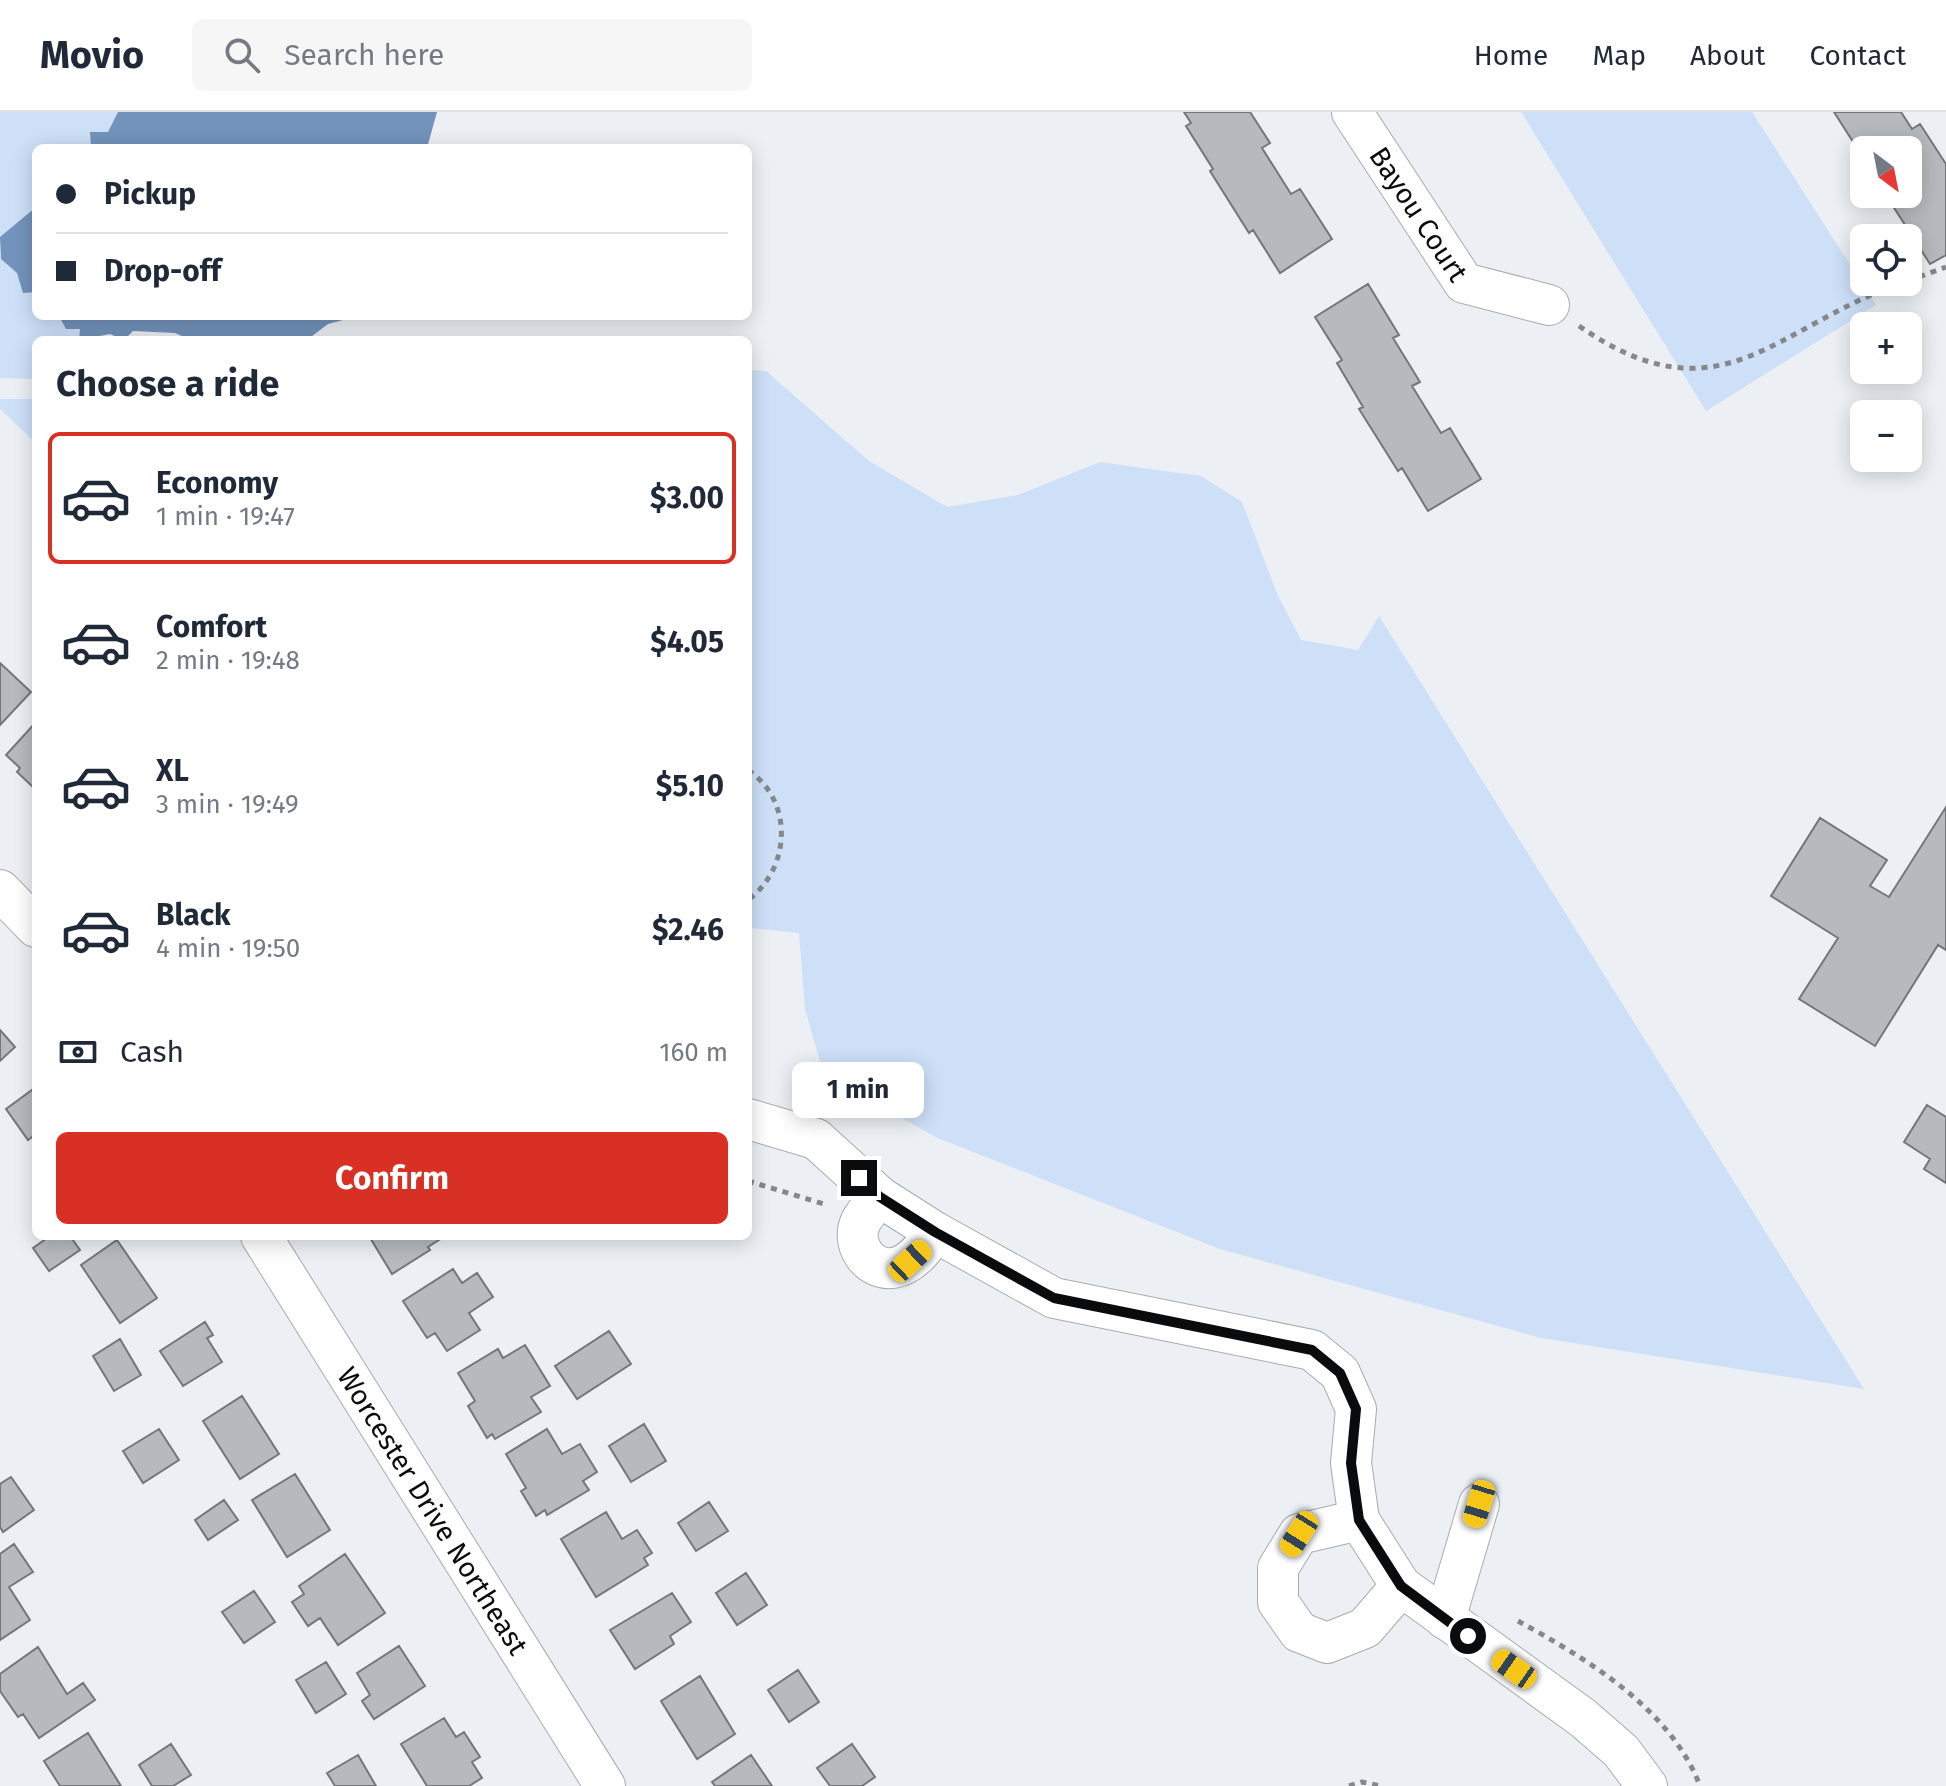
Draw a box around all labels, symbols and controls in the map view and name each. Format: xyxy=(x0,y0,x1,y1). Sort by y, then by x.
search box xyxy=(192,19,752,91)
text: Movio xyxy=(40,32,144,78)
icon: search xyxy=(220,33,264,77)
text: Search here xyxy=(284,37,444,73)
text: Home xyxy=(1474,39,1548,72)
text: Map xyxy=(1592,39,1646,72)
text: About xyxy=(1690,39,1765,72)
text: Contact xyxy=(1809,39,1906,72)
north arrow xyxy=(1850,136,1922,208)
map controls xyxy=(1850,136,1922,472)
street label: Bayou Court xyxy=(1363,140,1475,288)
text: Pickup xyxy=(104,176,196,212)
button: locate xyxy=(1850,224,1922,296)
text: Drop-off xyxy=(104,253,221,289)
button: + xyxy=(1850,312,1922,384)
text: Choose a ride xyxy=(56,362,279,406)
button: − xyxy=(1850,400,1922,472)
icon: car xyxy=(60,462,132,534)
text: Economy xyxy=(156,465,278,501)
text: $3.00 xyxy=(650,480,724,516)
text: 1 min · 19:47 xyxy=(156,501,295,532)
icon: car xyxy=(60,606,132,678)
text: Comfort xyxy=(156,609,267,645)
text: $4.05 xyxy=(650,624,724,660)
text: 2 min · 19:48 xyxy=(156,645,300,676)
icon: car xyxy=(60,750,132,822)
text: XL xyxy=(156,753,189,789)
text: $5.10 xyxy=(656,768,724,804)
text: 3 min · 19:49 xyxy=(156,789,299,820)
icon: car xyxy=(60,894,132,966)
text: Black xyxy=(156,897,231,933)
text: $2.46 xyxy=(652,912,724,948)
text: 4 min · 19:50 xyxy=(156,933,300,964)
icon: cash xyxy=(56,1030,100,1074)
text: Cash xyxy=(120,1034,184,1070)
text: 160 m xyxy=(659,1037,728,1068)
callout: 1 min xyxy=(793,1062,925,1118)
text: 1 min xyxy=(827,1074,889,1105)
button: Confirm xyxy=(56,1132,728,1224)
route end xyxy=(841,1160,877,1196)
car xyxy=(884,1236,936,1286)
street label: Worcester Drive Northeast xyxy=(331,1361,535,1661)
car xyxy=(1461,1478,1497,1530)
car xyxy=(1276,1507,1322,1561)
route start xyxy=(1450,1618,1486,1654)
car xyxy=(1487,1645,1541,1693)

